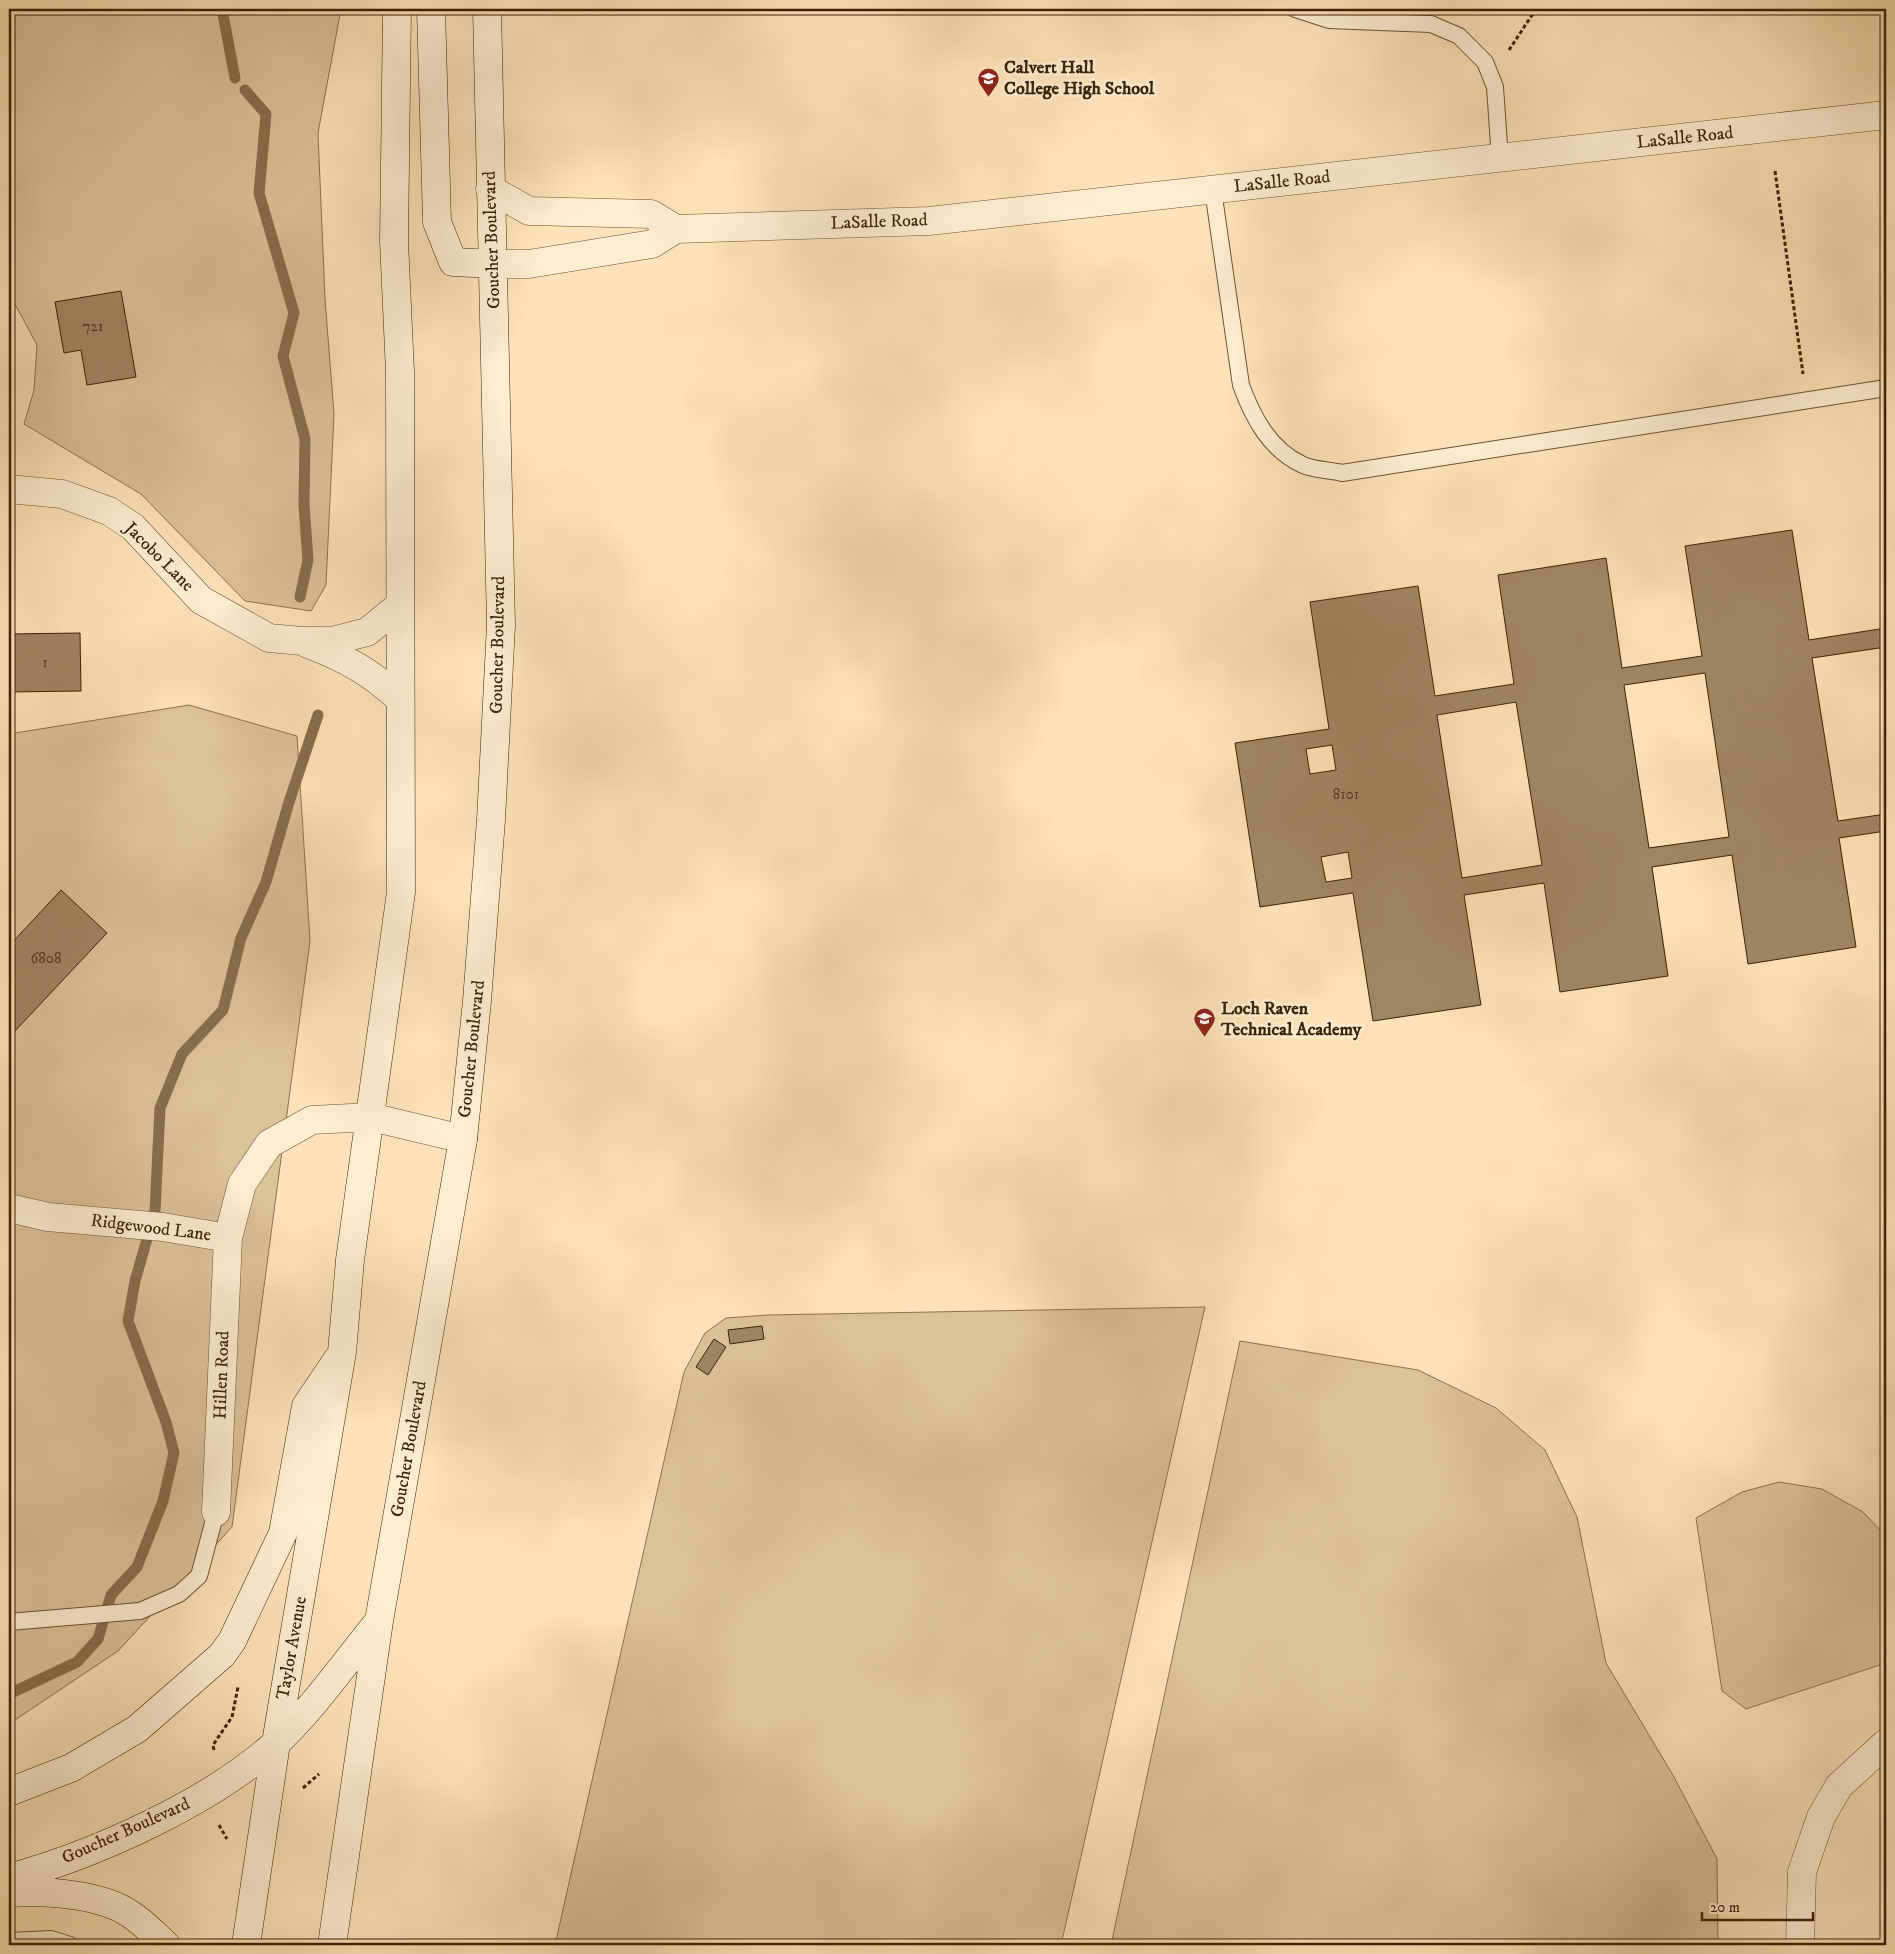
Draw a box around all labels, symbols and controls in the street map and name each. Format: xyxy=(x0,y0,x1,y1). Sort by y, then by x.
place label: Calvert Hall College High School xyxy=(1004,57,1155,100)
school or university icon: Calvert Hall College High School xyxy=(976,66,1000,97)
street label: LaSalle Road xyxy=(1636,122,1734,154)
street label: LaSalle Road xyxy=(1233,166,1331,198)
street label: Goucher Boulevard xyxy=(479,171,505,309)
street label: LaSalle Road xyxy=(830,209,928,235)
house number: 721 xyxy=(83,317,103,336)
street label: Jacobo Lane xyxy=(118,516,198,596)
street label: Goucher Boulevard xyxy=(486,576,510,714)
house number: 1 xyxy=(42,653,48,672)
house number: 8101 xyxy=(1333,785,1359,804)
house number: 6808 xyxy=(31,949,61,968)
street label: Goucher Boulevard xyxy=(454,979,490,1119)
place label: Loch Raven Technical Academy xyxy=(1220,998,1362,1041)
school or university icon: Loch Raven Technical Academy xyxy=(1193,1007,1217,1038)
street label: Ridgewood Lane xyxy=(90,1210,212,1246)
street label: Hillen Road xyxy=(209,1330,235,1420)
street label: Goucher Boulevard xyxy=(386,1379,432,1519)
street label: Taylor Avenue xyxy=(272,1595,312,1701)
street label: Goucher Boulevard xyxy=(58,1793,194,1869)
scale bar xyxy=(1702,1889,1814,1921)
text: 20 m xyxy=(1710,1898,1740,1917)

